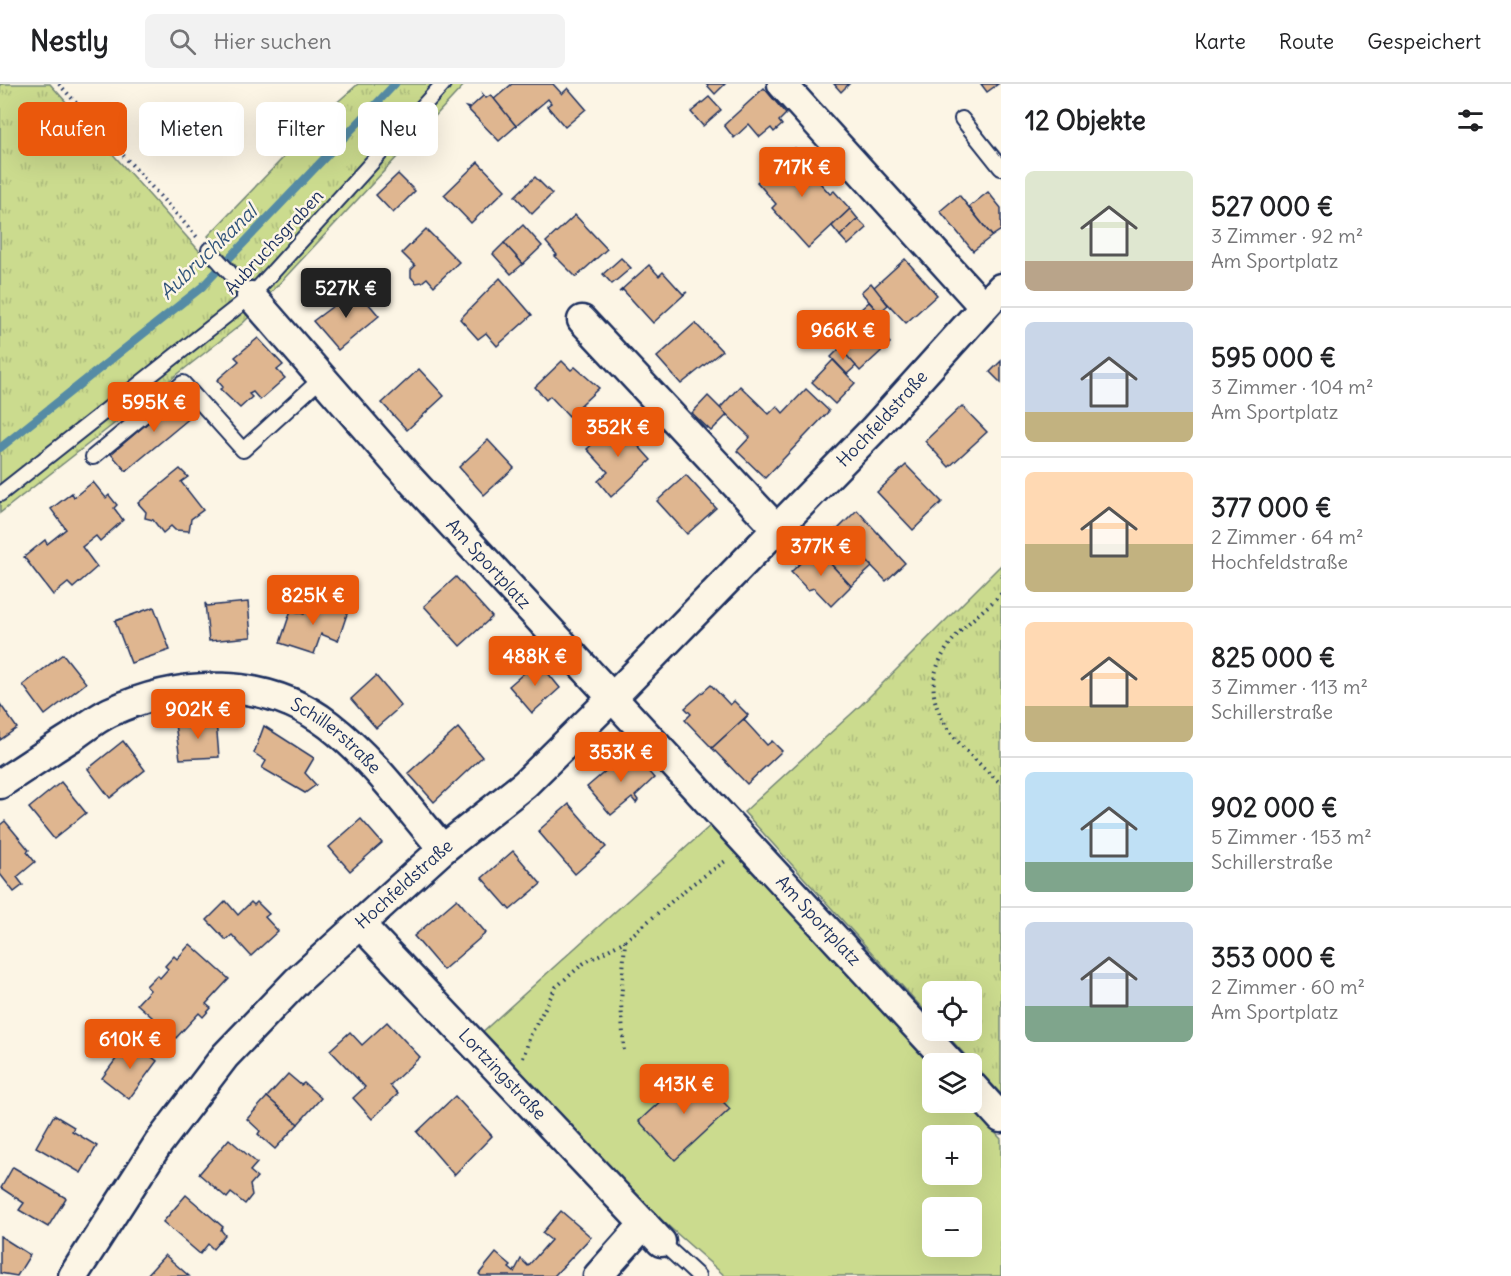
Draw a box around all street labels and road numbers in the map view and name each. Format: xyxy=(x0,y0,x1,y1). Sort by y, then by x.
street label: Aubruchsgraben xyxy=(219,184,328,299)
street label: Hochfeldstraße xyxy=(831,365,932,472)
street label: Am Sportplatz xyxy=(441,514,537,614)
street label: Schillerstraße xyxy=(287,692,386,778)
street label: Hochfeldstraße xyxy=(350,834,457,934)
street label: Am Sportplatz xyxy=(771,870,866,971)
street label: Lortzingstraße xyxy=(454,1023,551,1125)

